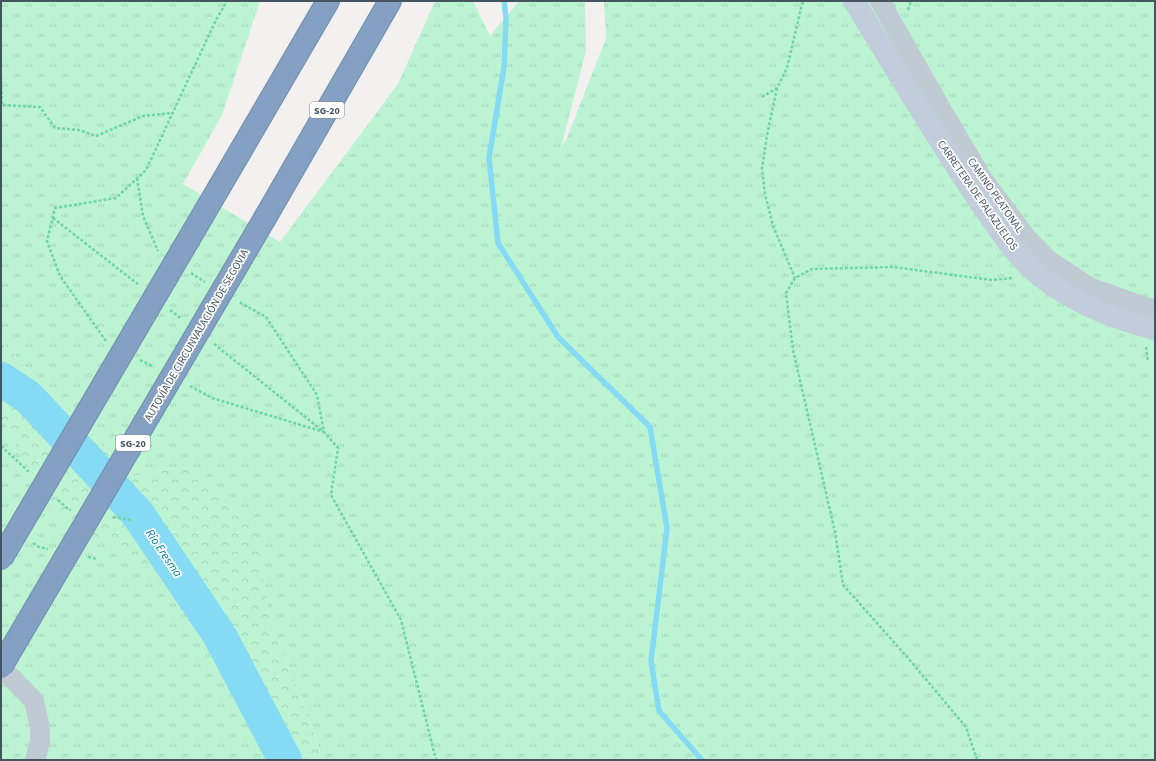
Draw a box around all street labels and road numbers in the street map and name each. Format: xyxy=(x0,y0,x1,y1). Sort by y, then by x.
road number: SG-20 xyxy=(310,102,344,118)
street label: CARRETERA DE PALAZUELOS xyxy=(934,137,1021,253)
street label: CAMINO PEATONAL xyxy=(964,155,1027,236)
street label: AUTOVÍA DE CIRCUNVALACIÓN DE SEGOVIA xyxy=(141,246,252,424)
road number: SG-20 xyxy=(116,435,150,451)

